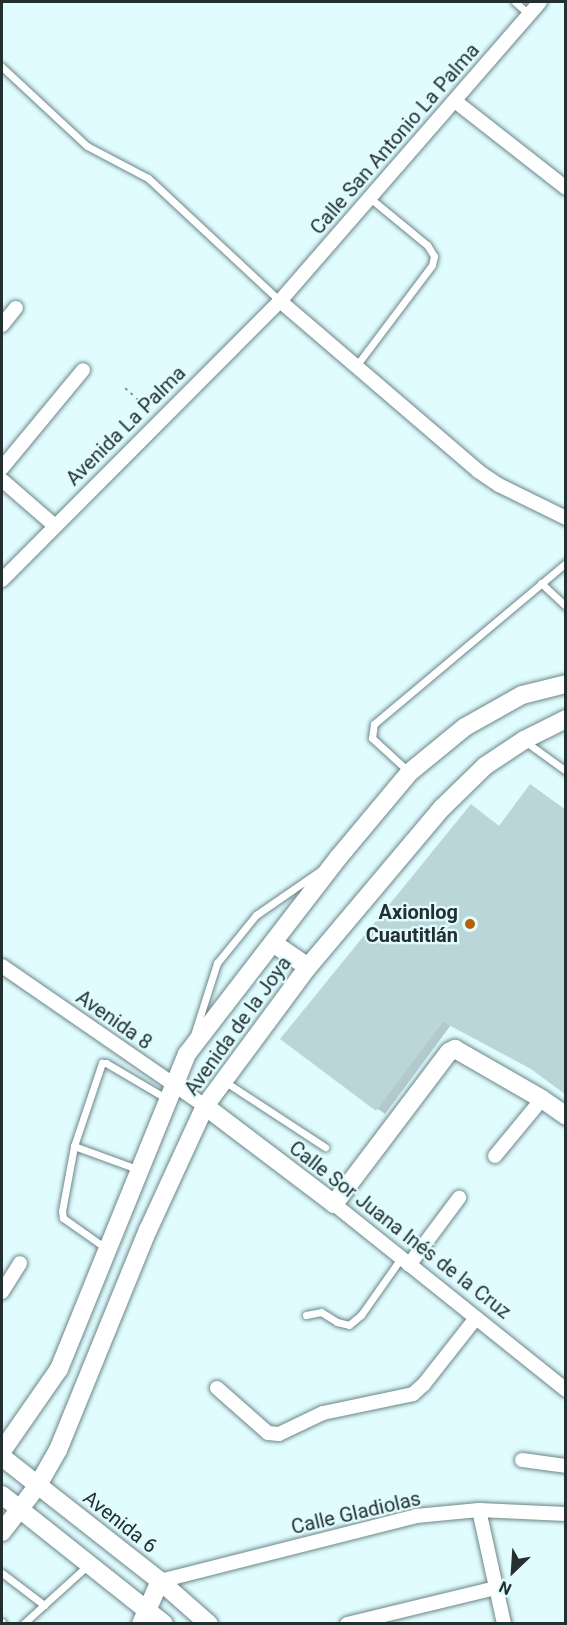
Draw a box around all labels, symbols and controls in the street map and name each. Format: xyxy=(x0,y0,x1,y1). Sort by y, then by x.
street label: Calle San Antonio La Palma xyxy=(305,39,485,239)
street label: Avenida La Palma xyxy=(61,361,191,491)
place label: Axionlog Cuautitlán xyxy=(366,900,458,947)
marker: Axionlog Cuautitlán xyxy=(463,917,477,931)
street label: Avenida de la Joya xyxy=(180,952,296,1100)
street label: Avenida 8 xyxy=(71,985,157,1055)
street label: Calle Sor Juana Inés de la Cruz xyxy=(284,1136,516,1324)
street label: Avenida 6 xyxy=(78,1486,162,1558)
street label: Calle Gladiolas xyxy=(289,1486,423,1540)
north arrow xyxy=(483,1541,543,1601)
text: N xyxy=(496,1577,514,1599)

